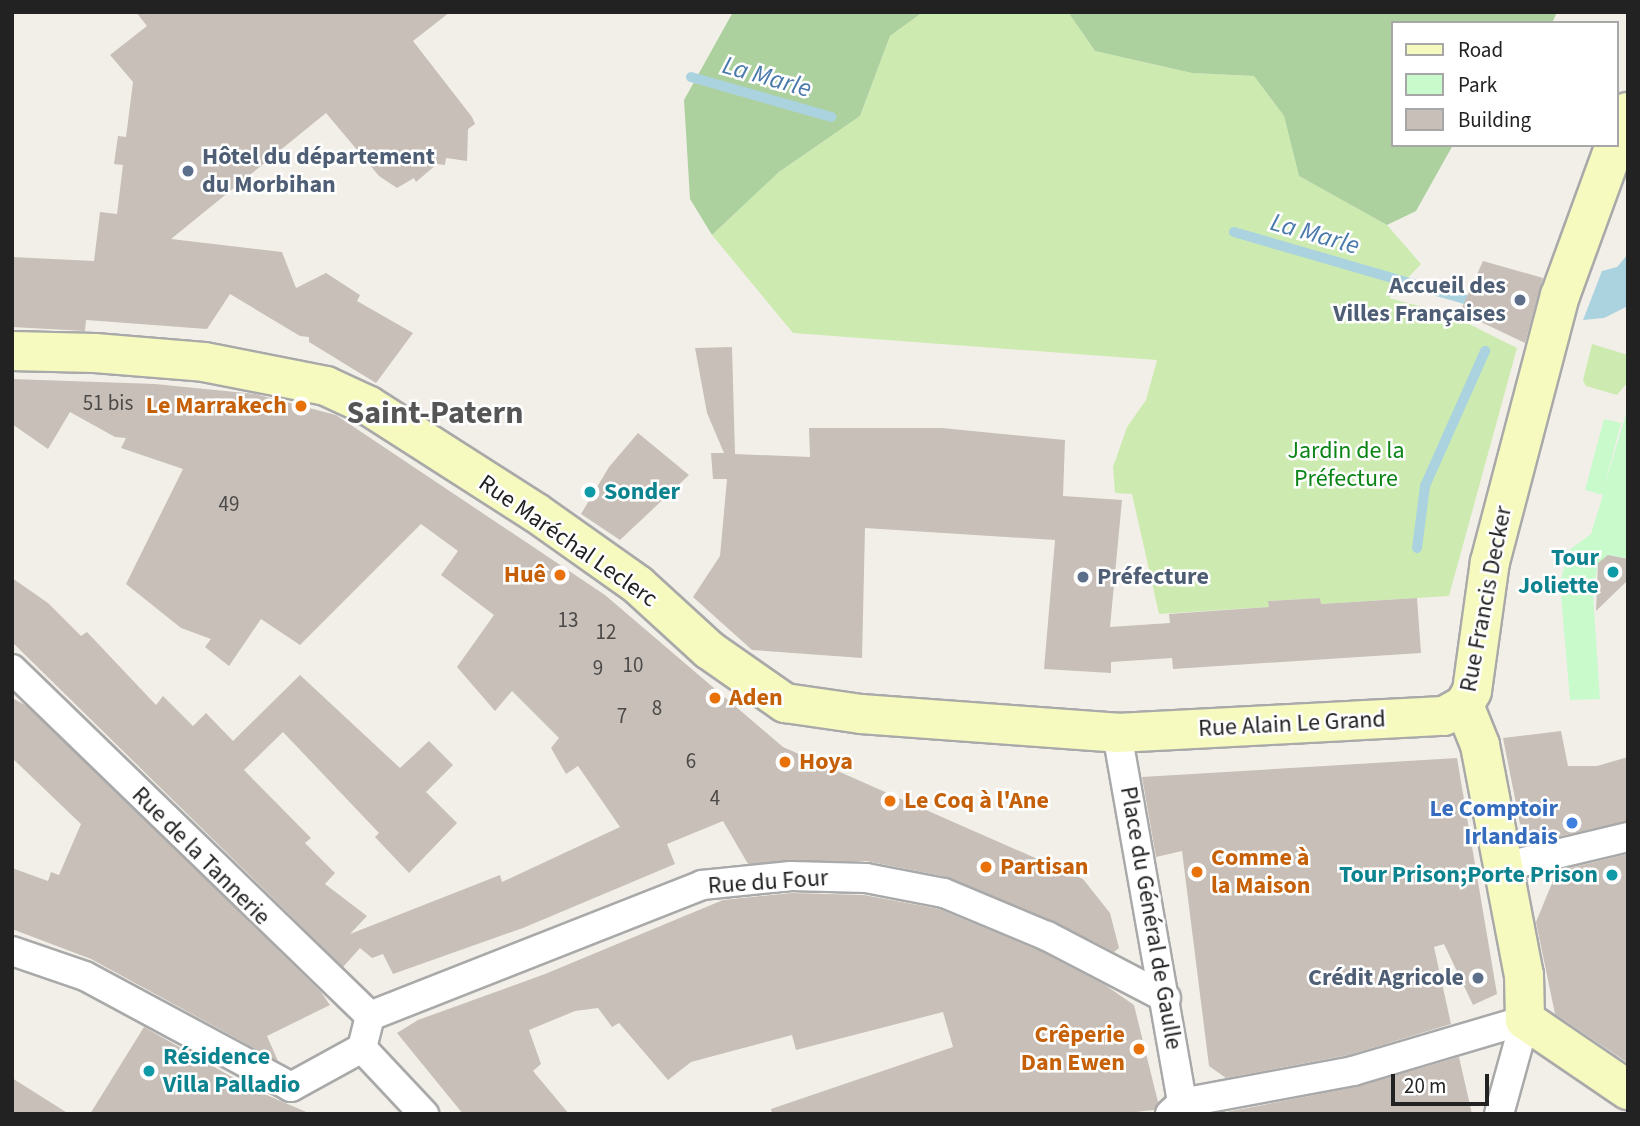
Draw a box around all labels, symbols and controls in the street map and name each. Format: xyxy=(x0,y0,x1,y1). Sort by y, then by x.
legend xyxy=(1392,21,1619,147)
text: Road xyxy=(1458,35,1503,65)
water label: La Marle xyxy=(719,49,815,105)
text: Park xyxy=(1458,70,1497,100)
text: Building xyxy=(1458,105,1531,135)
place label: Hôtel du département du Morbihan xyxy=(202,143,435,199)
marker: Hôtel du département du Morbihan xyxy=(180,163,196,179)
water label: La Marle xyxy=(1267,206,1363,262)
place label: Accueil des Villes Françaises xyxy=(1333,272,1506,328)
marker: Accueil des Villes Françaises xyxy=(1512,292,1528,308)
house number: 51 bis xyxy=(83,390,133,416)
place label: Le Marrakech xyxy=(146,392,287,420)
district label: Saint-Patern xyxy=(346,394,524,432)
marker: Le Marrakech xyxy=(293,398,309,414)
park label: Jardin de la Préfecture xyxy=(1287,437,1405,493)
street label: Rue Maréchal Leclerc xyxy=(473,469,663,613)
place label: Sonder xyxy=(604,478,680,506)
marker: Sonder xyxy=(582,484,598,500)
house number: 49 xyxy=(219,491,239,517)
street label: Rue Francis Decker xyxy=(1454,504,1518,694)
place label: Tour Joliette xyxy=(1518,544,1599,600)
place label: Huê xyxy=(504,561,546,589)
place label: Préfecture xyxy=(1097,563,1209,591)
marker: Tour Joliette xyxy=(1605,564,1621,580)
marker: Huê xyxy=(552,567,568,583)
marker: Préfecture xyxy=(1075,569,1091,585)
house number: 13 xyxy=(558,607,578,633)
house number: 12 xyxy=(596,619,616,645)
house number: 10 xyxy=(623,652,643,678)
house number: 9 xyxy=(593,655,603,681)
place label: Aden xyxy=(729,684,783,712)
marker: Aden xyxy=(707,690,723,706)
house number: 8 xyxy=(652,695,662,721)
house number: 7 xyxy=(617,703,627,729)
street label: Rue Alain Le Grand xyxy=(1198,705,1386,743)
house number: 6 xyxy=(686,748,696,774)
place label: Hoya xyxy=(799,748,853,776)
marker: Hoya xyxy=(777,754,793,770)
street label: Rue de la Tannerie xyxy=(126,781,276,931)
street label: Place du Général de Gaulle xyxy=(1114,784,1188,1052)
house number: 4 xyxy=(710,785,720,811)
place label: Le Coq à l'Ane xyxy=(904,787,1049,815)
marker: Le Coq à l'Ane xyxy=(882,793,898,809)
place label: Le Comptoir Irlandais xyxy=(1429,795,1558,851)
marker: Le Comptoir Irlandais xyxy=(1564,815,1580,831)
place label: Comme à la Maison xyxy=(1211,844,1311,900)
place label: Partisan xyxy=(1000,853,1089,881)
marker: Partisan xyxy=(978,859,994,875)
place label: Tour Prison;Porte Prison xyxy=(1339,861,1598,889)
street label: Rue du Four xyxy=(707,863,829,901)
marker: Comme à la Maison xyxy=(1189,864,1205,880)
marker: Tour Prison;Porte Prison xyxy=(1604,867,1620,883)
place label: Crédit Agricole xyxy=(1308,964,1464,992)
marker: Crédit Agricole xyxy=(1470,970,1486,986)
place label: Crêperie Dan Ewen xyxy=(1021,1021,1125,1077)
marker: Crêperie Dan Ewen xyxy=(1131,1041,1147,1057)
place label: Résidence Villa Palladio xyxy=(163,1043,300,1099)
scale bar xyxy=(1395,1060,1493,1104)
marker: Résidence Villa Palladio xyxy=(141,1063,157,1079)
text: 20 m xyxy=(1404,1071,1446,1101)

